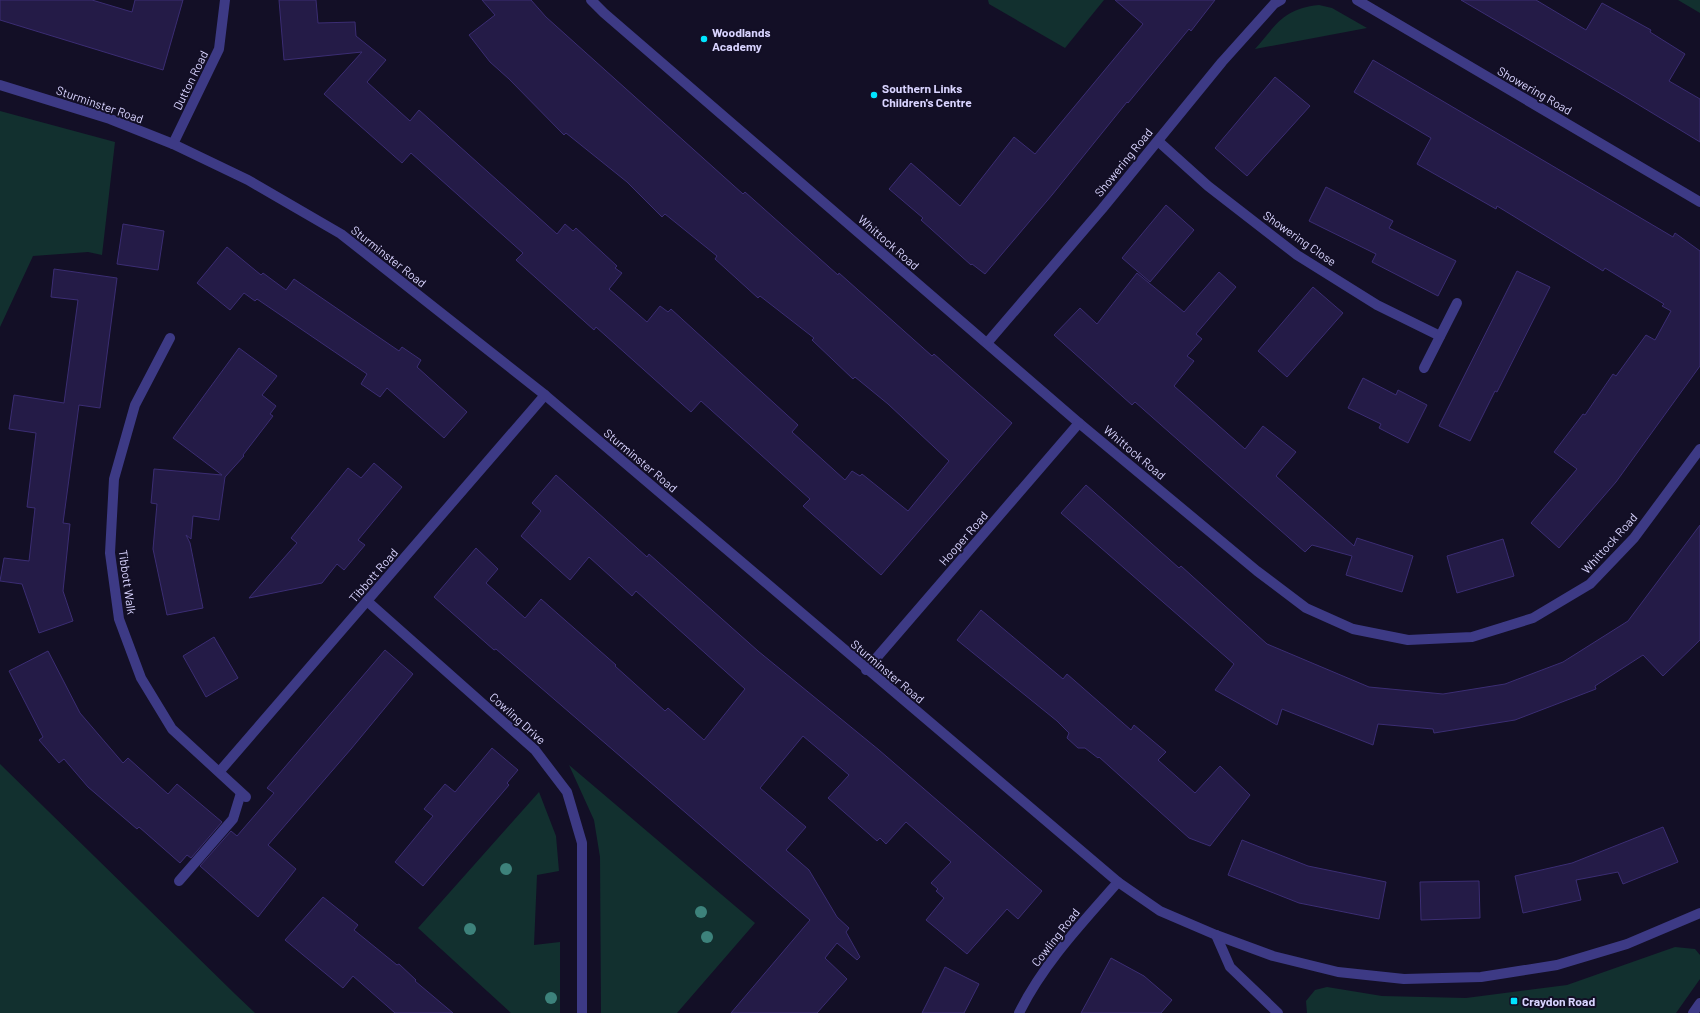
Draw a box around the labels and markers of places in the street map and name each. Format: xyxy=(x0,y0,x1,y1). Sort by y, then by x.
place label: Woodlands Academy xyxy=(712,25,771,53)
marker: Woodlands Academy xyxy=(699,34,709,44)
place label: Southern Links Children's Centre xyxy=(882,81,972,109)
marker: Southern Links Children's Centre xyxy=(869,90,879,100)
place label: Craydon Road xyxy=(1522,994,1595,1008)
marker: Craydon Road xyxy=(1509,996,1519,1006)

